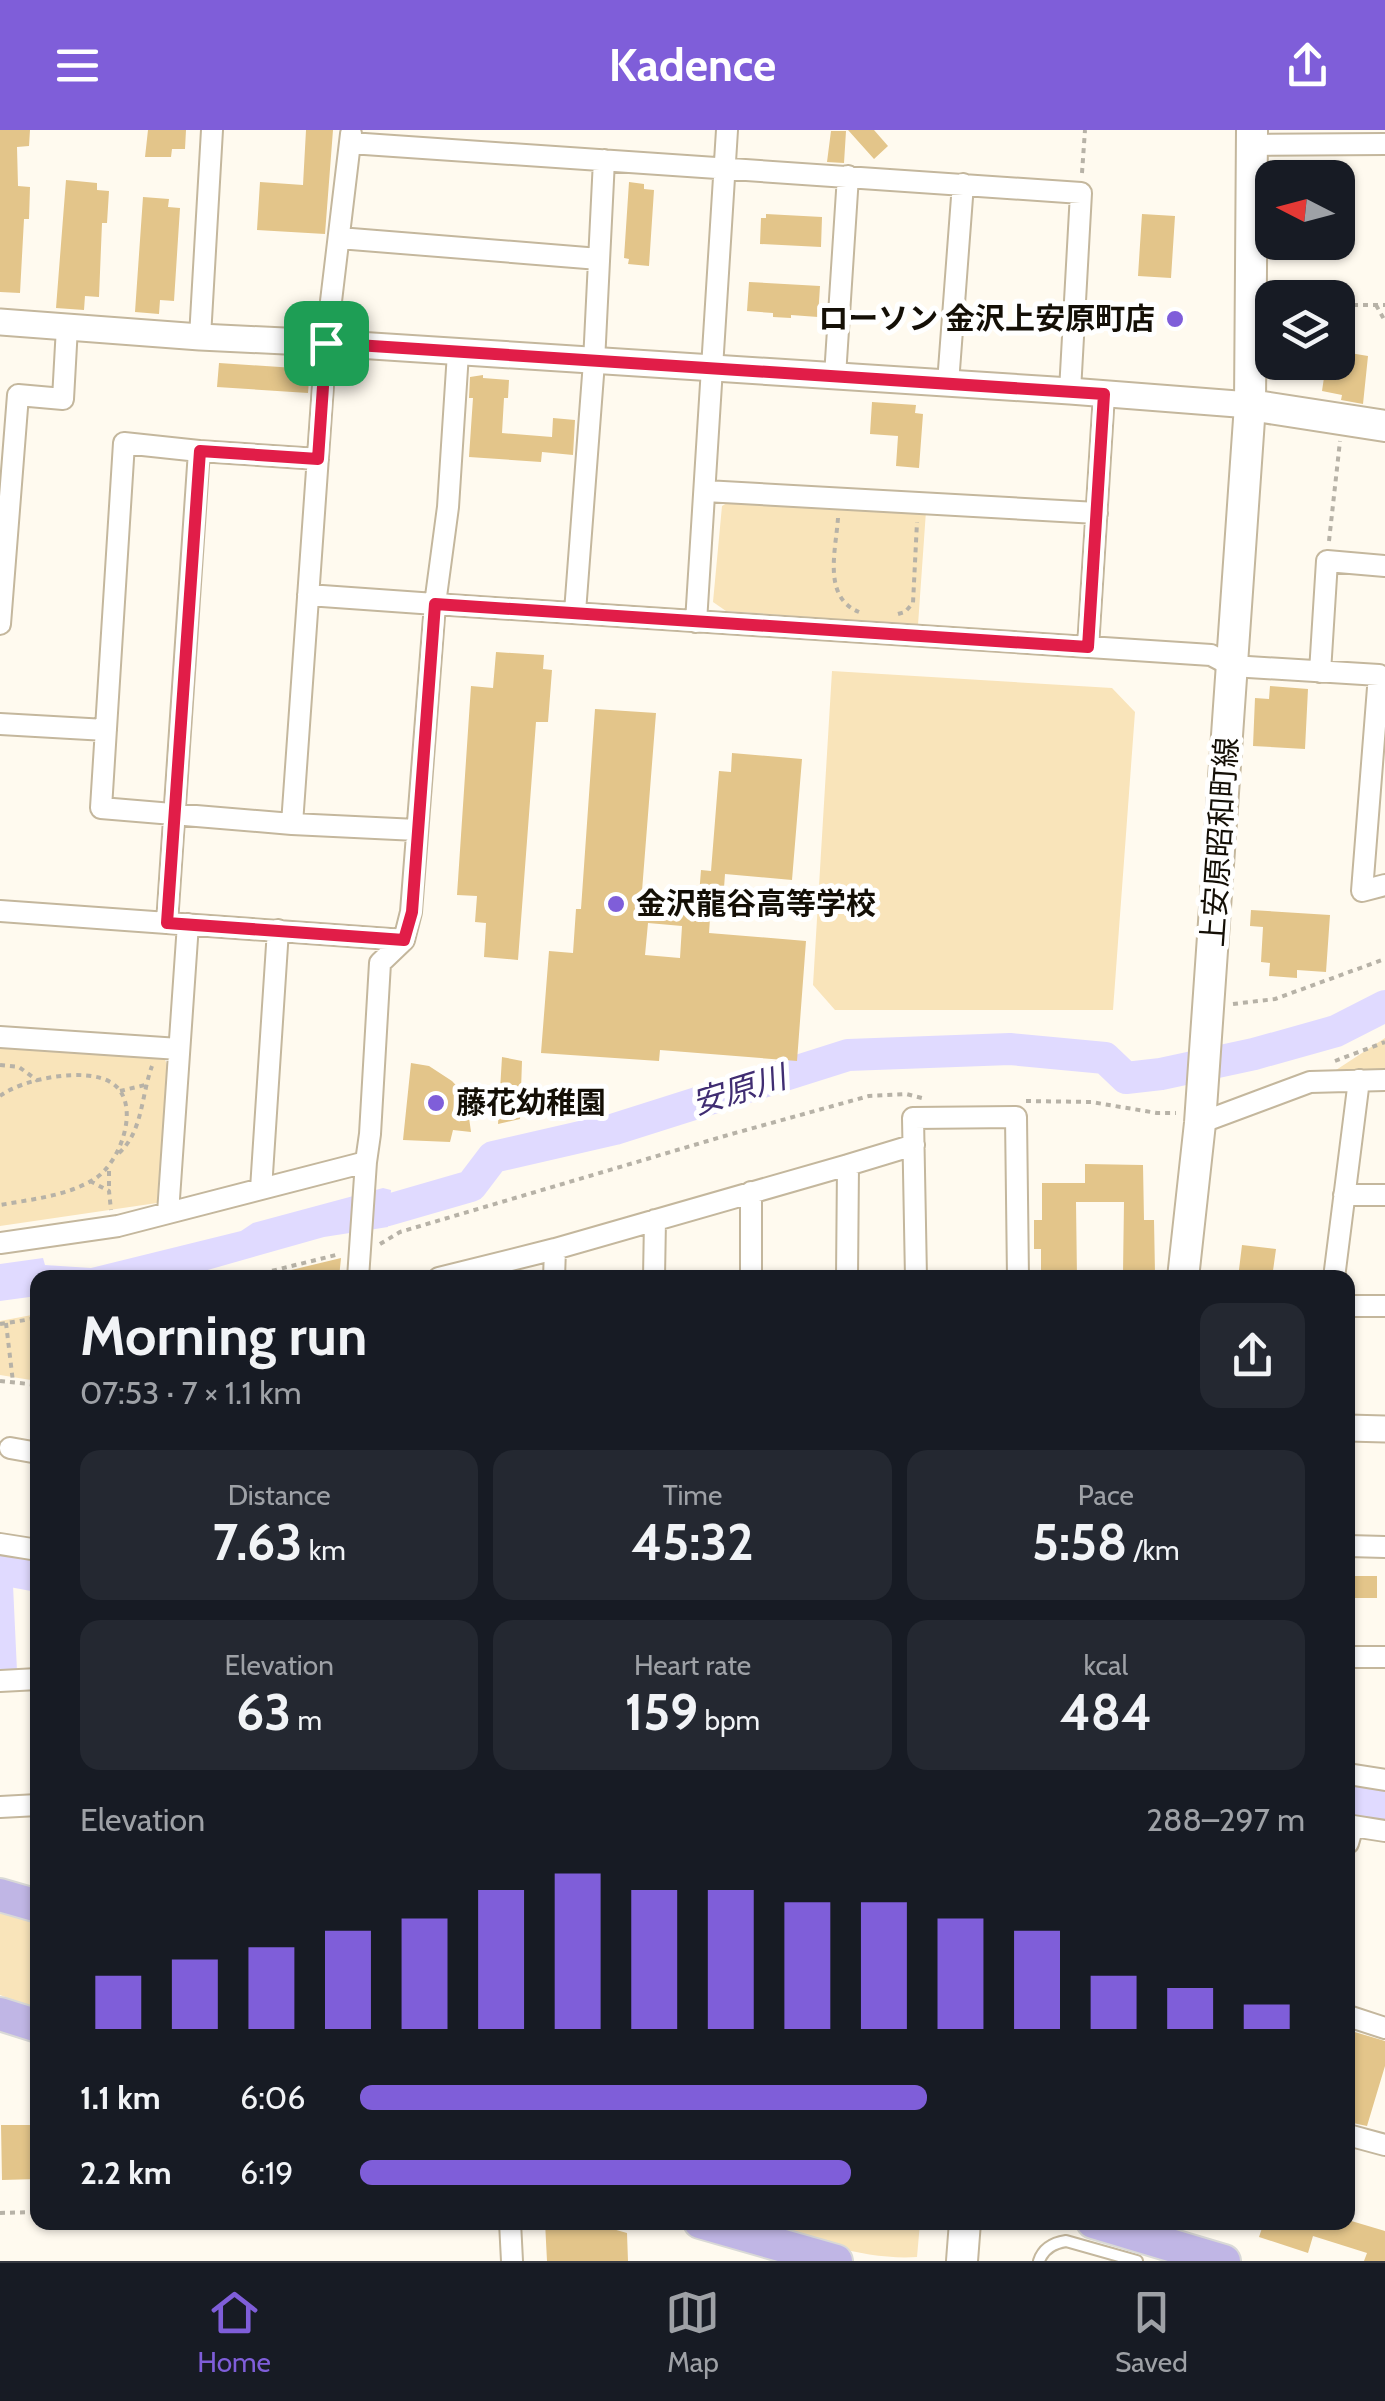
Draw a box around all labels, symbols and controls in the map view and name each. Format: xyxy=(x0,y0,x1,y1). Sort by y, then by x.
icon: menu xyxy=(50,38,105,93)
text: Kadence xyxy=(609,38,776,92)
icon: share xyxy=(1280,38,1335,93)
north arrow xyxy=(1255,160,1355,260)
map controls xyxy=(1255,160,1355,380)
button: layers xyxy=(1255,280,1355,380)
place label: ローソン 金沢上安原町店 xyxy=(818,300,1155,337)
pin xyxy=(284,301,369,386)
marker: ローソン 金沢上安原町店 xyxy=(1164,308,1186,330)
icon: arrive xyxy=(299,316,354,371)
street label: 上安原昭和町線 xyxy=(1194,736,1245,948)
place label: 金沢龍谷高等学校 xyxy=(636,885,876,922)
marker: 金沢龍谷高等学校 xyxy=(605,893,627,915)
water label: 安原川 xyxy=(687,1056,793,1122)
place label: 藤花幼稚園 xyxy=(456,1084,606,1121)
marker: 藤花幼稚園 xyxy=(425,1092,447,1114)
text: Morning run xyxy=(80,1302,367,1369)
button: share xyxy=(1200,1303,1305,1408)
text: 07:53 · 7 × 1.1 km xyxy=(80,1373,302,1412)
text: Distance xyxy=(228,1478,331,1512)
text: Time xyxy=(663,1478,722,1512)
text: Pace xyxy=(1078,1478,1134,1512)
text: 7.63 xyxy=(213,1512,302,1573)
text: 45:32 xyxy=(631,1512,754,1573)
text: 5:58 xyxy=(1032,1512,1127,1573)
text: km xyxy=(302,1533,346,1567)
text: /km xyxy=(1127,1533,1180,1567)
text: Elevation xyxy=(224,1648,334,1682)
text: Heart rate xyxy=(634,1648,751,1682)
text: kcal xyxy=(1083,1648,1128,1682)
text: 63 xyxy=(236,1682,291,1743)
text: 159 xyxy=(625,1682,698,1743)
text: 484 xyxy=(1060,1682,1152,1743)
text: m xyxy=(291,1703,322,1737)
text: bpm xyxy=(698,1703,760,1737)
text: Elevation xyxy=(80,1800,205,1839)
text: 288–297 m xyxy=(1146,1800,1305,1839)
text: 1.1 km xyxy=(80,2078,161,2117)
text: 6:06 xyxy=(240,2078,305,2117)
text: 2.2 km xyxy=(80,2153,172,2192)
text: 6:19 xyxy=(240,2153,293,2192)
tab: Home xyxy=(197,2285,271,2379)
tab: Map xyxy=(665,2285,720,2379)
tab: Saved xyxy=(1115,2285,1188,2379)

